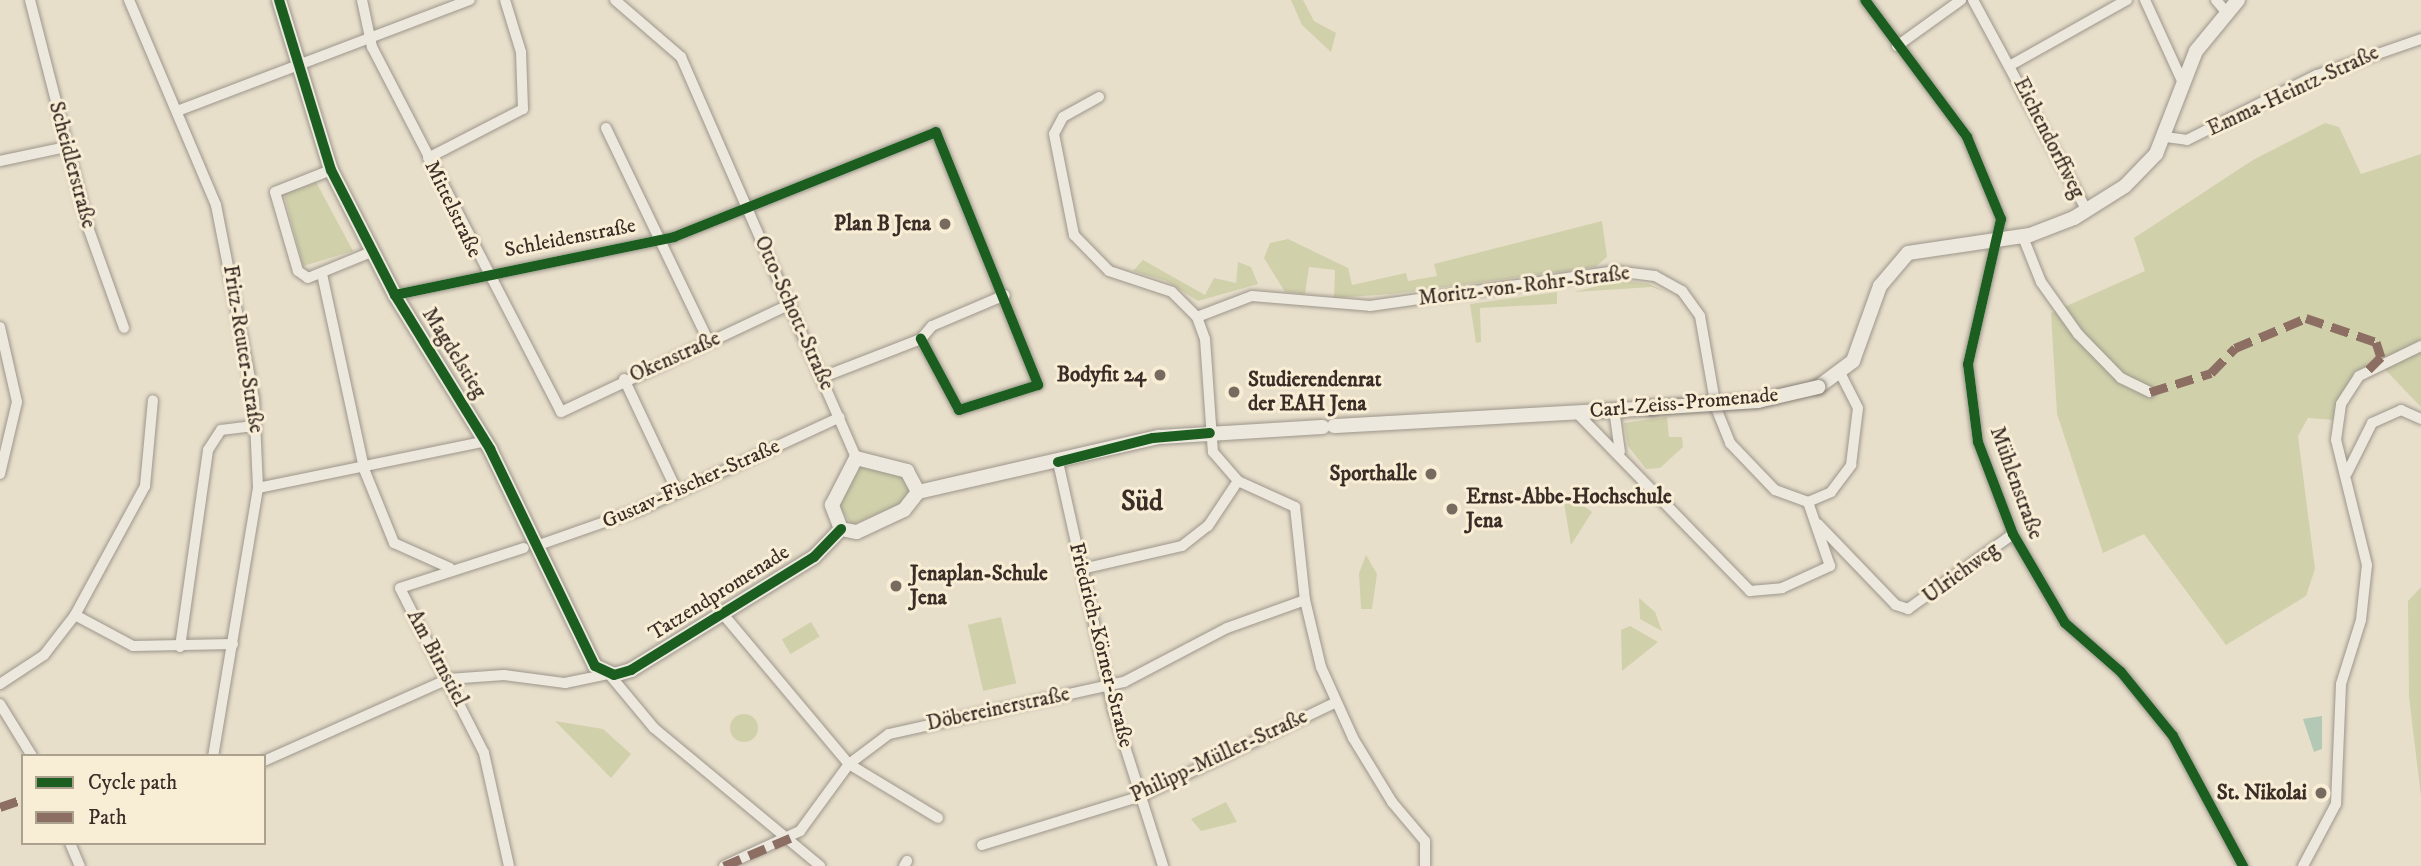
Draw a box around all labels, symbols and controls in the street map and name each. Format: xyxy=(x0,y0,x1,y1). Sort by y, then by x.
street label: Emma-Heintz-Straße xyxy=(2203,40,2383,142)
street label: Eichendorffweg xyxy=(2008,73,2090,203)
street label: Scheidlerstraße xyxy=(43,99,101,231)
street label: Mittelstraße xyxy=(419,156,487,262)
place label: Plan B Jena xyxy=(834,211,931,237)
street label: Schleidenstraße xyxy=(502,213,638,263)
marker: Plan B Jena xyxy=(937,216,953,232)
street label: Otto-Schott-Straße xyxy=(749,232,839,394)
street label: Moritz-von-Rohr-Straße xyxy=(1417,261,1631,311)
street label: Fritz-Reuter-Straße xyxy=(217,263,269,435)
street label: Magdelstieg xyxy=(416,303,492,403)
street label: Okenstraße xyxy=(626,326,724,388)
place label: Bodyfit 24 xyxy=(1057,362,1146,388)
marker: Bodyfit 24 xyxy=(1152,367,1168,383)
place label: Studierendenrat der EAH Jena xyxy=(1248,367,1381,417)
street label: Carl-Zeiss-Promenade xyxy=(1589,382,1779,424)
marker: Studierendenrat der EAH Jena xyxy=(1226,384,1242,400)
street label: Mühlenstraße xyxy=(1984,423,2048,543)
street label: Gustav-Fischer-Straße xyxy=(598,434,784,534)
place label: Sporthalle xyxy=(1330,461,1417,487)
marker: Sporthalle xyxy=(1423,466,1439,482)
place label: Ernst-Abbe-Hochschule Jena xyxy=(1466,484,1672,534)
district label: Süd xyxy=(1121,485,1163,519)
marker: Ernst-Abbe-Hochschule Jena xyxy=(1444,501,1460,517)
street label: Ulrichweg xyxy=(1918,537,2004,609)
street label: Tatzendpromenade xyxy=(644,540,794,646)
street label: Friedrich-Körner-Straße xyxy=(1063,540,1139,750)
place label: Jenaplan-Schule Jena xyxy=(910,561,1048,611)
marker: Jenaplan-Schule Jena xyxy=(888,578,904,594)
street label: Am Birnstiel xyxy=(401,606,473,710)
street label: Döbereinerstraße xyxy=(924,682,1072,736)
street label: Philipp-Müller-Straße xyxy=(1126,704,1312,808)
legend xyxy=(21,754,266,845)
text: Cycle path xyxy=(88,770,177,796)
place label: St. Nikolai xyxy=(2217,780,2307,806)
marker: St. Nikolai xyxy=(2313,785,2329,801)
text: Path xyxy=(88,805,127,831)

